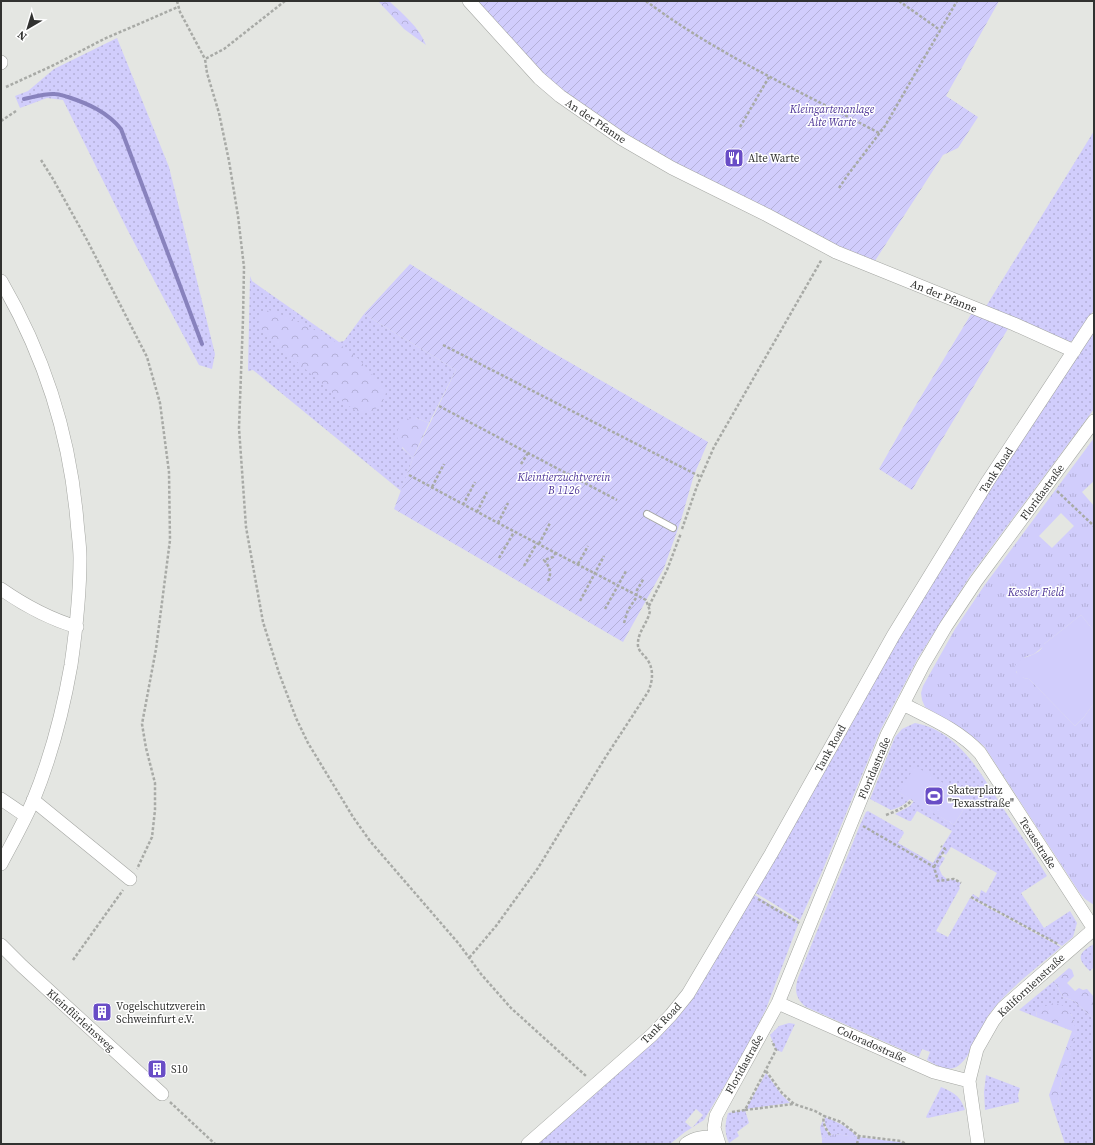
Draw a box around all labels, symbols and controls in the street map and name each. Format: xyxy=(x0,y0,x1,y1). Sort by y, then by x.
north arrow xyxy=(8,8,48,48)
text: N xyxy=(14,27,30,44)
street label: An der Pfanne xyxy=(562,95,629,148)
park label: Kleingartenanlage Alte Warte xyxy=(789,102,875,130)
restaurant icon: Alte Warte xyxy=(723,147,745,169)
place label: Alte Warte xyxy=(748,151,800,166)
street label: An der Pfanne xyxy=(908,276,980,317)
street label: Tank Road xyxy=(976,444,1017,496)
street label: Floridastraße xyxy=(1017,461,1068,523)
park label: Kleintierzuchtverein B 1126 xyxy=(516,470,611,498)
park label: Kessler Field xyxy=(1007,585,1065,600)
street label: Tank Road xyxy=(811,721,850,775)
street label: Floridastraße xyxy=(855,735,894,801)
place label: Skaterplatz "Texasstraße" xyxy=(948,783,1014,811)
sports icon: Skaterplatz "Texasstraße" xyxy=(923,785,945,807)
street label: Texasstraße xyxy=(1015,815,1060,872)
street label: Kalifornienstraße xyxy=(995,950,1068,1020)
street label: Kleinflürleinsweg xyxy=(43,986,118,1055)
place label: Vogelschutzverein Schweinfurt e.V. xyxy=(116,999,206,1027)
street label: Tank Road xyxy=(638,999,685,1047)
building icon: Vogelschutzverein Schweinfurt e.V. xyxy=(91,1001,113,1023)
street label: Coloradostraße xyxy=(834,1022,910,1067)
street label: Floridastraße xyxy=(722,1031,767,1097)
building icon: S10 xyxy=(146,1058,168,1080)
place label: S10 xyxy=(171,1062,188,1077)

